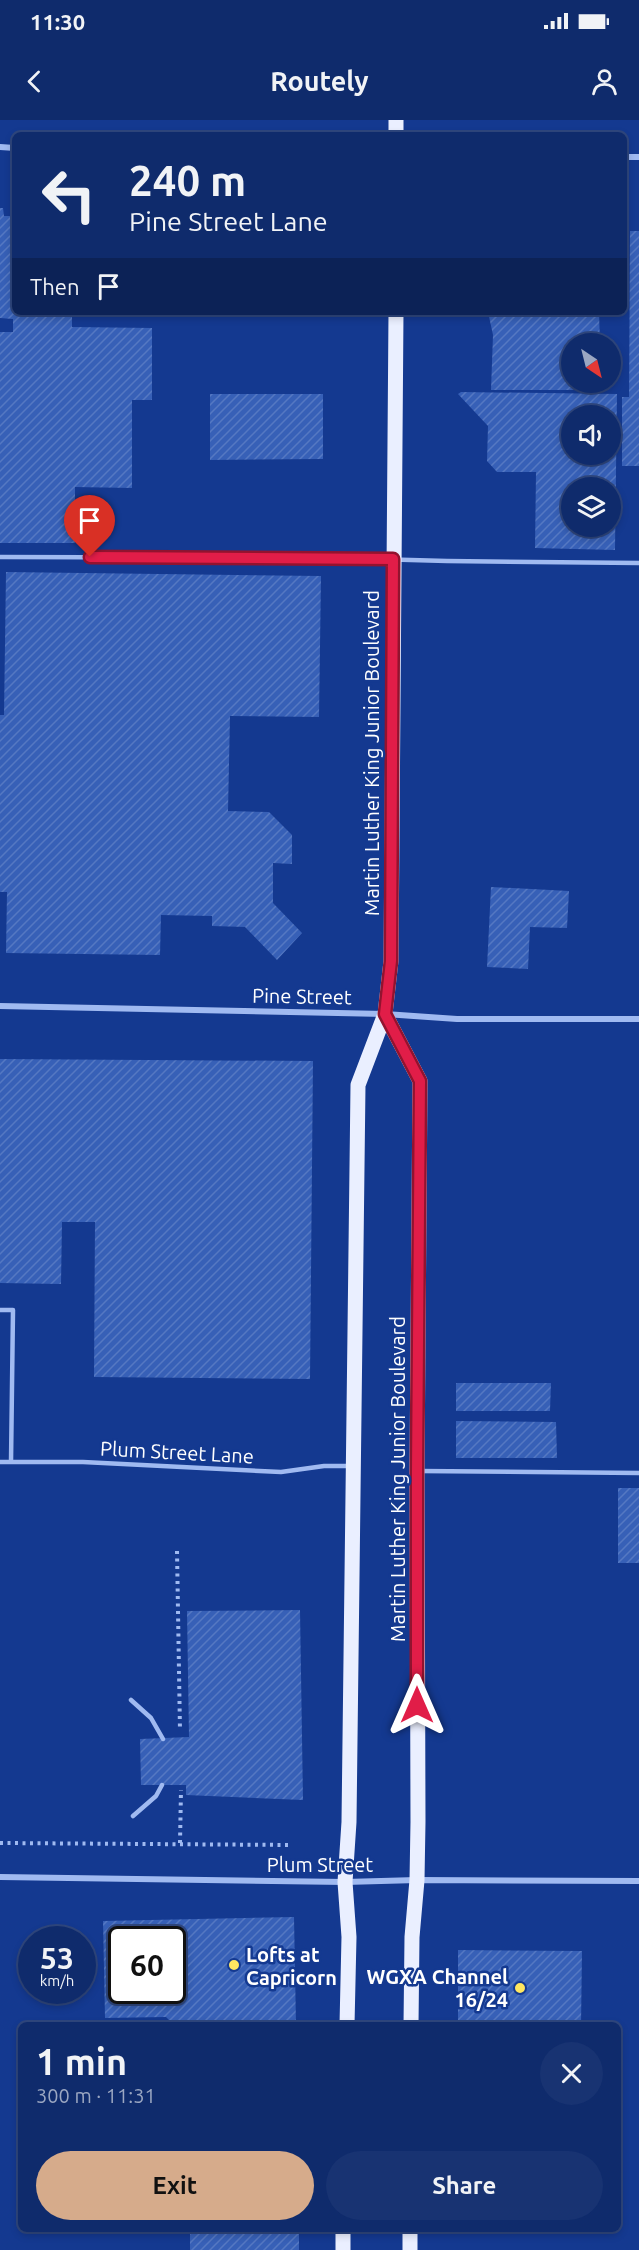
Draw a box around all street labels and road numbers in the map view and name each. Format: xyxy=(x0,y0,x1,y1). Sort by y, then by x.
street label: Martin Luther King Junior Boulevard xyxy=(360,590,383,916)
street label: Pine Street xyxy=(252,984,352,1008)
street label: Martin Luther King Junior Boulevard xyxy=(386,1316,409,1642)
street label: Plum Street Lane xyxy=(100,1436,254,1468)
street label: Plum Street xyxy=(267,1853,373,1876)

